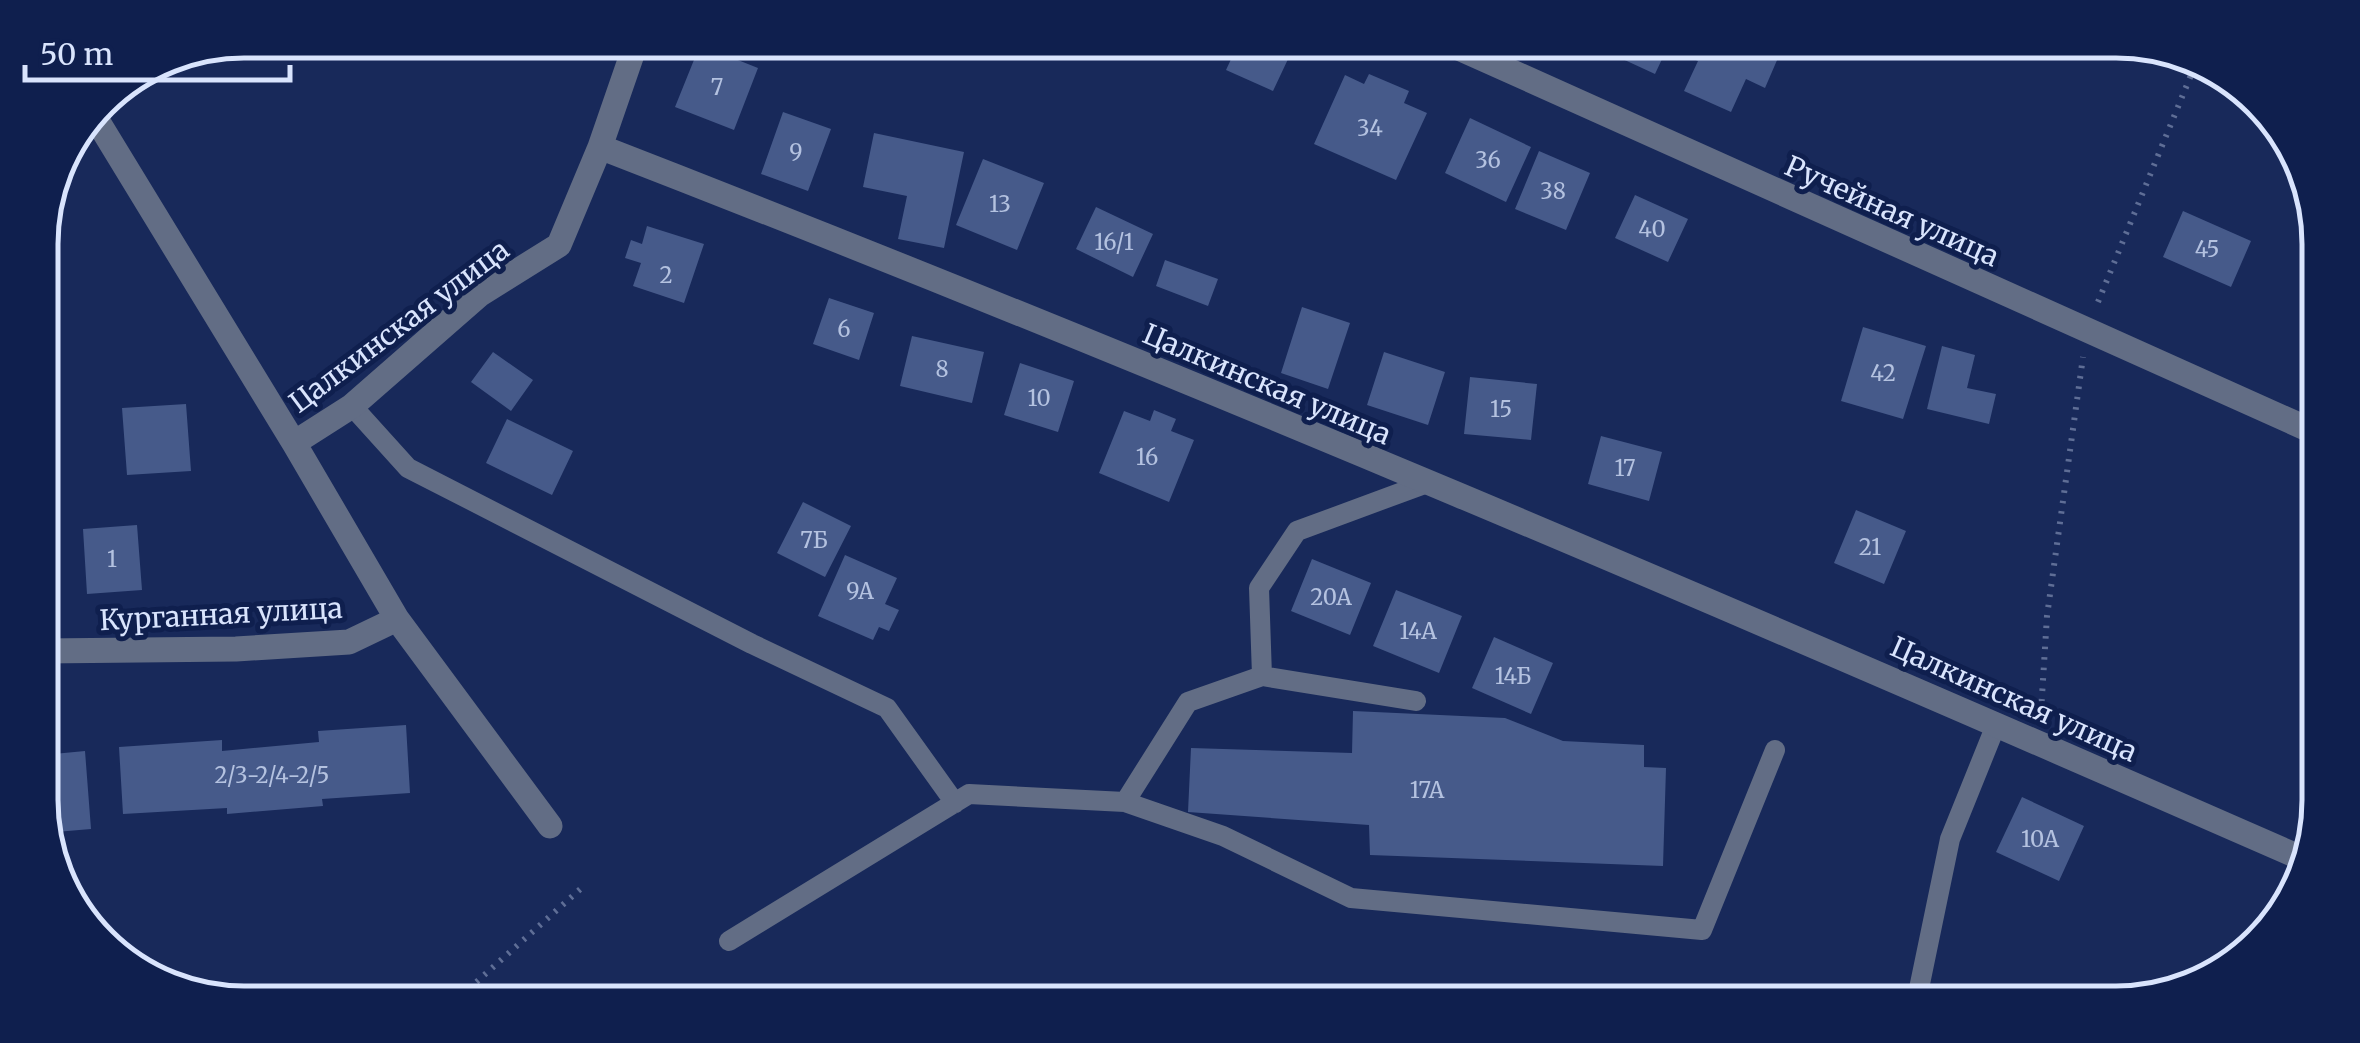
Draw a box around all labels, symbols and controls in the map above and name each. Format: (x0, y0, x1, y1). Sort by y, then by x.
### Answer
scale bar (25, 20, 290, 82)
text: 50 m (40, 35, 113, 73)
house number: 7 (711, 73, 723, 101)
house number: 34 (1357, 114, 1383, 142)
house number: 9 (789, 138, 803, 166)
house number: 36 (1475, 146, 1501, 174)
street label: Ручейная улица (1779, 148, 2005, 274)
house number: 38 (1540, 177, 1566, 205)
house number: 13 (989, 190, 1011, 218)
house number: 40 (1638, 215, 1666, 243)
house number: 16/1 (1094, 228, 1134, 256)
street label: Цалкинская улица (282, 232, 516, 420)
house number: 45 (2195, 235, 2219, 263)
house number: 2 (659, 261, 673, 289)
house number: 6 (837, 315, 851, 343)
street label: Цалкинская улица (1137, 315, 1397, 453)
house number: 8 (935, 355, 949, 383)
house number: 42 (1870, 359, 1896, 387)
house number: 10 (1027, 384, 1051, 412)
house number: 15 (1490, 395, 1512, 423)
house number: 16 (1136, 443, 1158, 471)
house number: 17 (1614, 454, 1636, 482)
house number: 7Б (800, 526, 828, 554)
house number: 21 (1859, 533, 1881, 561)
house number: 1 (107, 545, 117, 573)
house number: 9А (846, 577, 874, 605)
house number: 20А (1310, 583, 1352, 611)
street label: Курганная улица (98, 590, 344, 638)
house number: 14А (1399, 617, 1437, 645)
street label: Цалкинская улица (1885, 628, 2143, 770)
house number: 14Б (1495, 662, 1531, 690)
house number: 2/3-2/4-2/5 (215, 761, 329, 789)
house number: 17А (1410, 776, 1445, 804)
house number: 10А (2021, 825, 2060, 853)

